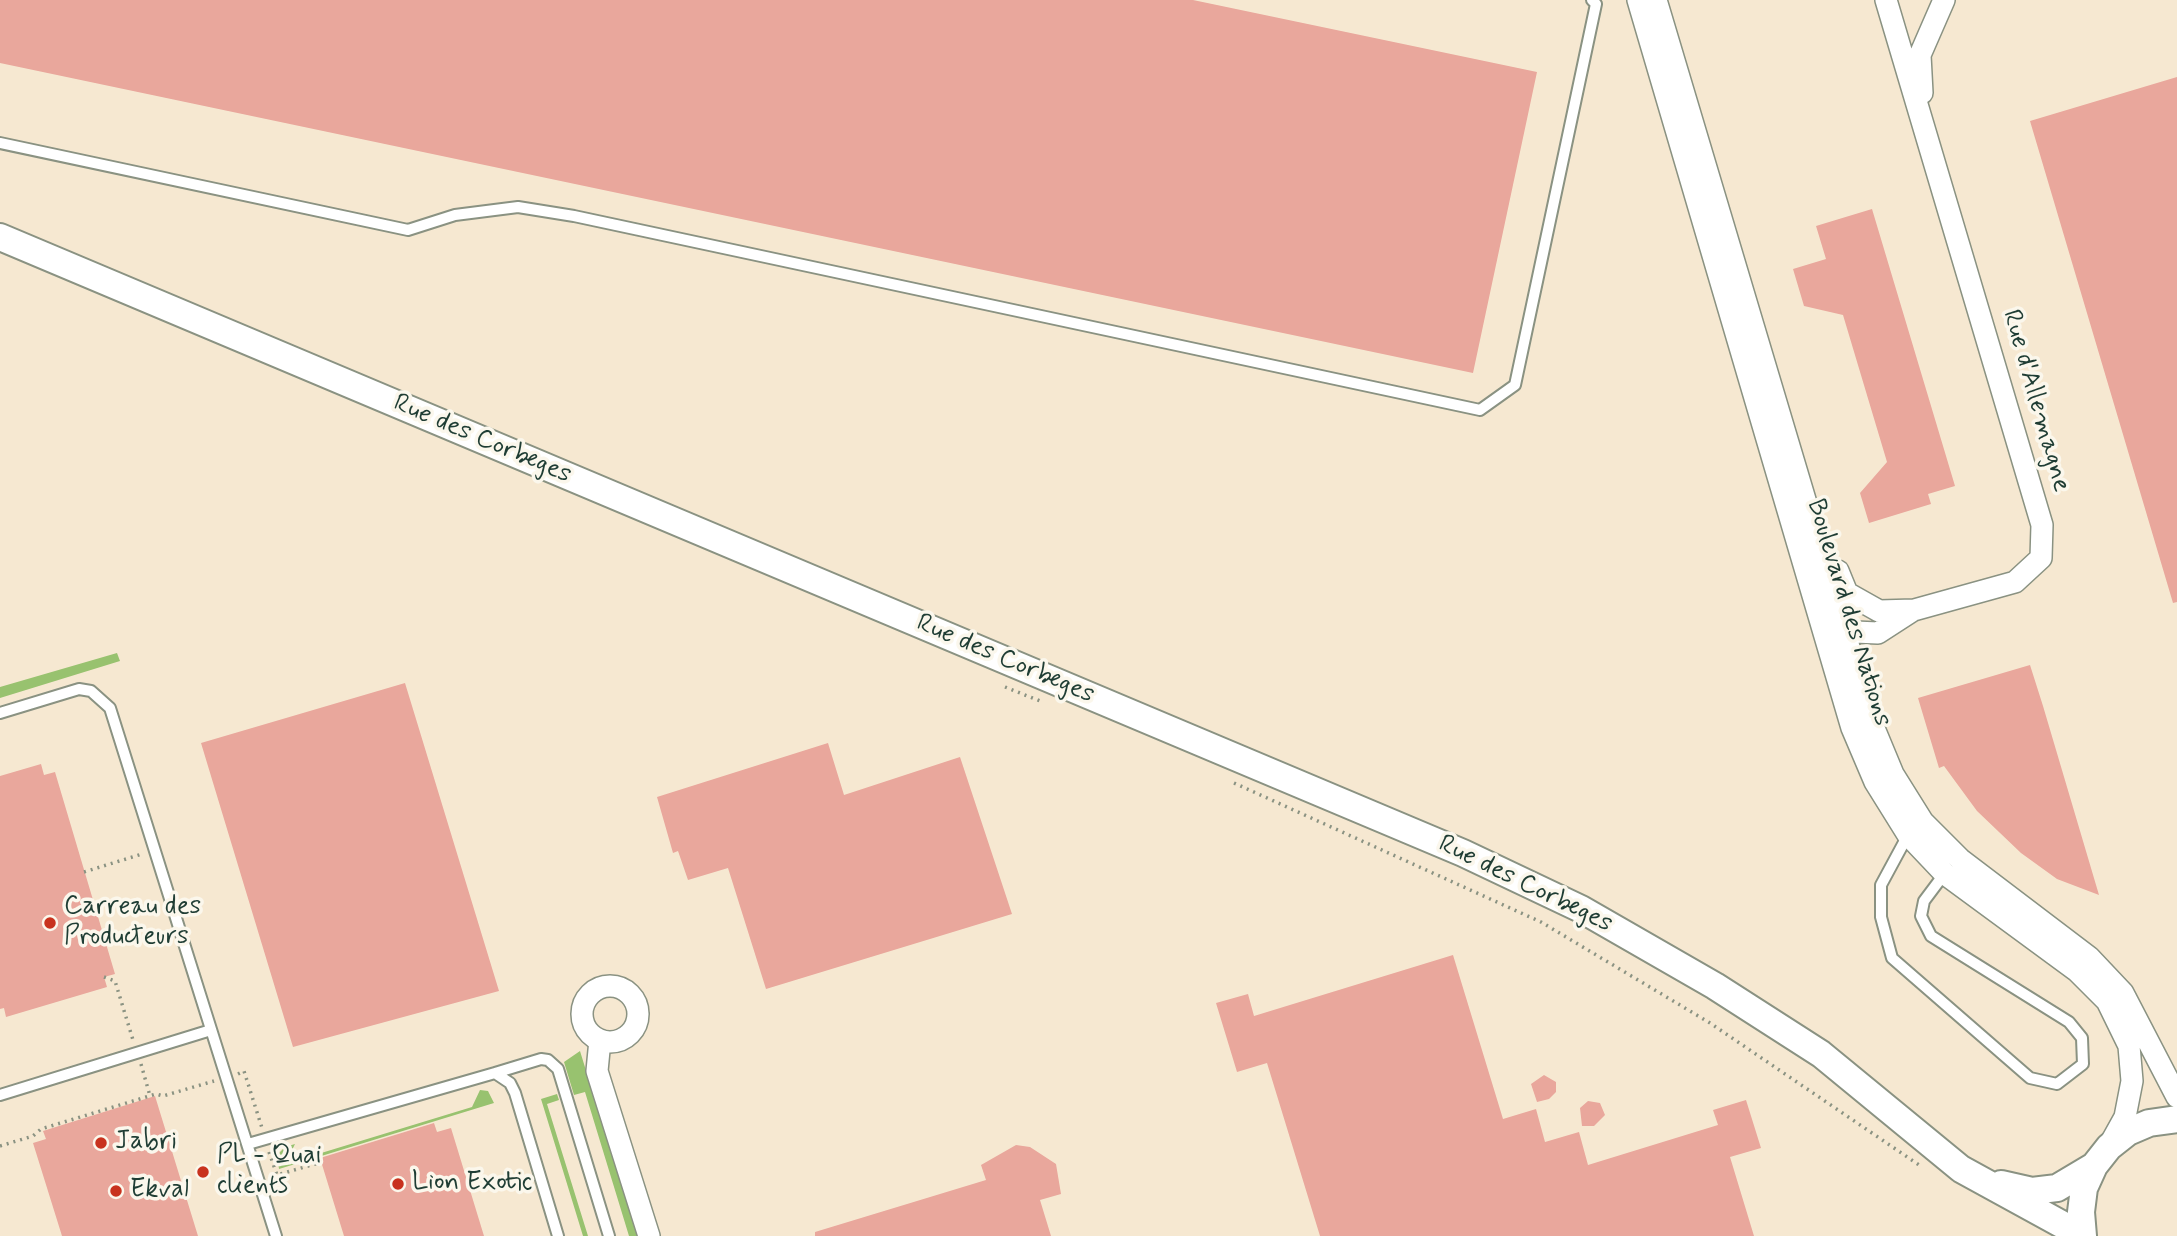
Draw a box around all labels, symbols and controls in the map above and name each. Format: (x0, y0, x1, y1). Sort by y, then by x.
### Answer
street label: Rue d'Allemagne (1994, 306, 2076, 496)
street label: Rue des Corbeges (388, 388, 576, 492)
street label: Boulevard des Nations (1799, 496, 1897, 730)
street label: Rue des Corbeges (911, 608, 1099, 712)
street label: Rue des Corbeges (1433, 829, 1617, 941)
place label: Carreau des Producteurs (64, 892, 201, 954)
marker: Carreau des Producteurs (42, 915, 58, 931)
place label: Jabri (115, 1127, 177, 1159)
marker: Jabri (93, 1135, 109, 1151)
place label: PL - Quai clients (217, 1141, 321, 1202)
marker: PL - Quai clients (195, 1164, 211, 1180)
place label: Lion Exotic (412, 1168, 532, 1200)
place label: Ekval (130, 1175, 189, 1207)
marker: Lion Exotic (390, 1176, 406, 1192)
marker: Ekval (108, 1183, 124, 1199)

